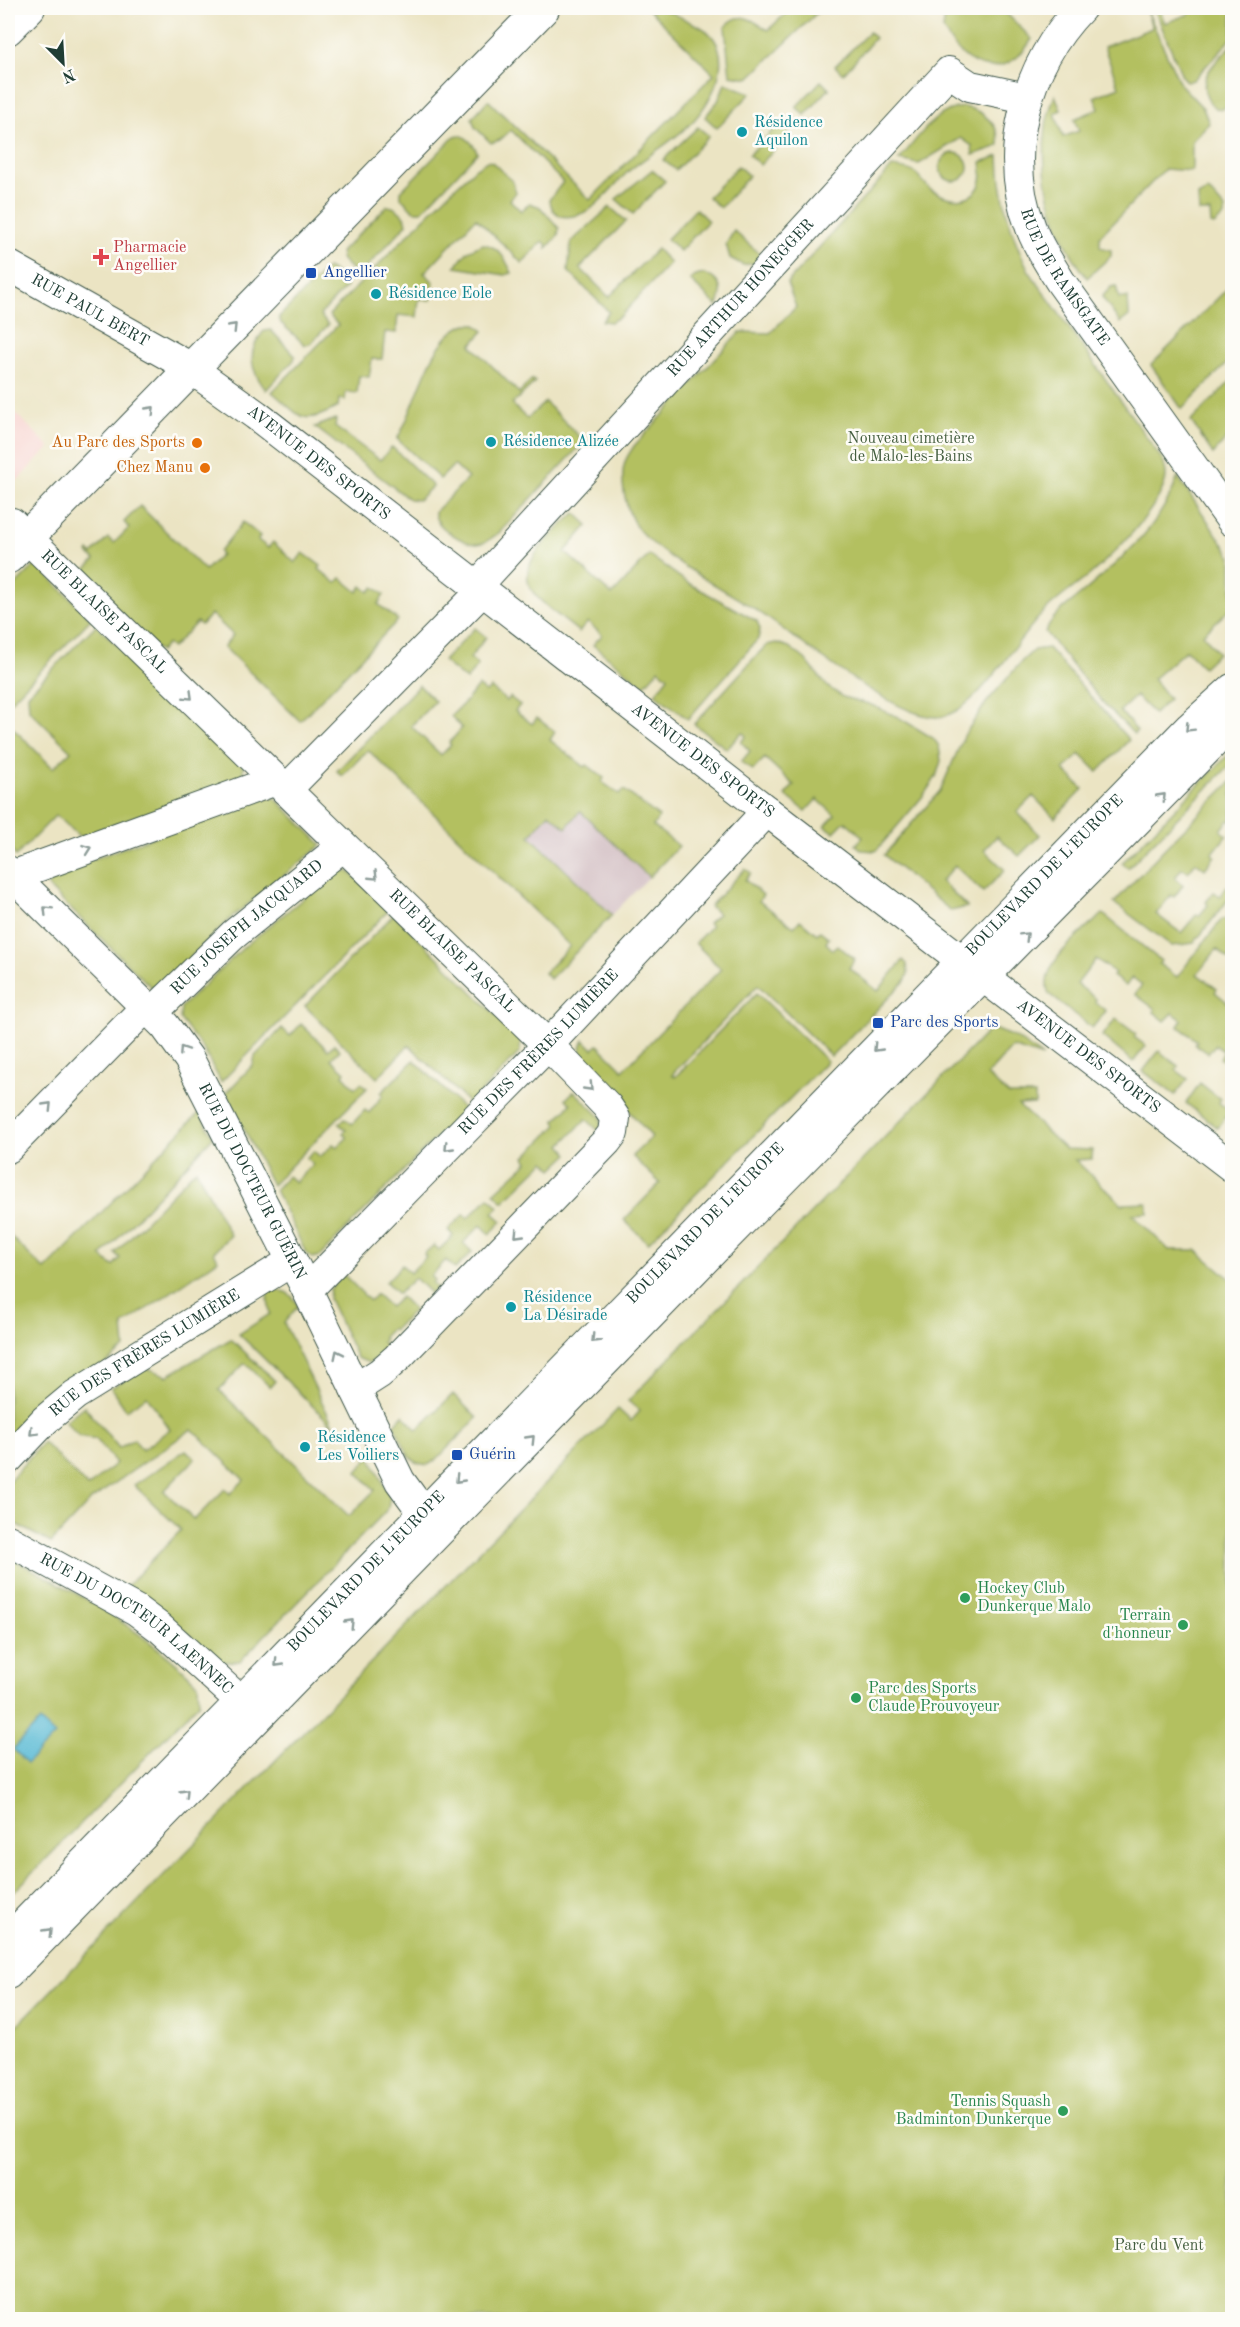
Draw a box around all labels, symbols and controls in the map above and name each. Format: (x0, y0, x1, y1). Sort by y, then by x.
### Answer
north arrow (33, 33, 93, 93)
text: N (59, 65, 77, 85)
place label: Résidence Aquilon (754, 115, 823, 149)
marker: Résidence Aquilon (735, 125, 749, 139)
street label: RUE DE RAMSGATE (1017, 207, 1112, 349)
street label: RUE ARTHUR HONEGGER (665, 216, 817, 380)
place label: Pharmacie Angellier (113, 240, 186, 274)
marker: Pharmacie Angellier (94, 250, 108, 264)
place label: Angellier (323, 265, 387, 281)
marker: Angellier (304, 266, 318, 280)
street label: RUE PAUL BERT (28, 272, 152, 350)
place label: Résidence Eole (388, 286, 492, 302)
marker: Résidence Eole (369, 287, 383, 301)
one-way arrow (225, 323, 236, 334)
street label: AVENUE DES SPORTS (244, 403, 393, 524)
one-way arrow (144, 406, 155, 417)
park label: Nouveau cimetière de Malo-les-Bains (847, 431, 975, 465)
place label: Résidence Alizée (503, 434, 619, 450)
place label: Au Parc des Sports (51, 435, 185, 451)
marker: Résidence Alizée (484, 435, 498, 449)
marker: Au Parc des Sports (190, 436, 204, 450)
place label: Chez Manu (116, 460, 193, 476)
marker: Chez Manu (198, 461, 212, 475)
street label: RUE BLAISE PASCAL (37, 547, 170, 677)
one-way arrow (183, 689, 193, 700)
street label: AVENUE DES SPORTS (628, 701, 777, 821)
one-way arrow (1185, 721, 1195, 732)
street label: BOULEVARD DE L'EUROPE (963, 792, 1127, 959)
one-way arrow (1154, 793, 1165, 804)
one-way arrow (81, 843, 92, 856)
street label: RUE JOSEPH JACQUARD (168, 857, 326, 998)
one-way arrow (368, 869, 378, 880)
street label: RUE BLAISE PASCAL (386, 887, 518, 1016)
one-way arrow (44, 906, 54, 917)
one-way arrow (1018, 932, 1029, 942)
street label: RUE DES FRÈRES LUMIÈRE (456, 967, 622, 1138)
street label: AVENUE DES SPORTS (1013, 997, 1163, 1117)
place label: Parc des Sports (890, 1015, 999, 1031)
marker: Parc des Sports (871, 1016, 885, 1030)
one-way arrow (874, 1041, 885, 1052)
one-way arrow (179, 1046, 190, 1057)
one-way arrow (581, 1080, 592, 1091)
street label: RUE DU DOCTEUR GUÉRIN (195, 1081, 308, 1282)
one-way arrow (41, 1103, 52, 1114)
one-way arrow (444, 1140, 455, 1150)
street label: BOULEVARD DE L'EUROPE (624, 1140, 788, 1307)
one-way arrow (514, 1226, 525, 1237)
street label: RUE DES FRÈRES LUMIÈRE (47, 1287, 243, 1420)
place label: Résidence La Désirade (523, 1290, 607, 1324)
marker: Résidence La Désirade (504, 1300, 518, 1314)
one-way arrow (591, 1331, 602, 1342)
one-way arrow (334, 1350, 346, 1361)
one-way arrow (30, 1424, 41, 1435)
place label: Résidence Les Voiliers (317, 1430, 399, 1464)
one-way arrow (523, 1435, 534, 1446)
marker: Résidence Les Voiliers (298, 1440, 312, 1454)
place label: Guérin (469, 1447, 516, 1463)
marker: Guérin (450, 1448, 464, 1462)
one-way arrow (455, 1472, 466, 1482)
street label: BOULEVARD DE L'EUROPE (285, 1488, 448, 1655)
street label: RUE DU DOCTEUR LAENNEC (37, 1551, 236, 1698)
place label: Hockey Club Dunkerque Malo (977, 1581, 1091, 1615)
marker: Hockey Club Dunkerque Malo (958, 1591, 972, 1605)
place label: Terrain d'honneur (1102, 1608, 1171, 1642)
marker: Terrain d'honneur (1176, 1618, 1190, 1632)
one-way arrow (343, 1620, 354, 1631)
one-way arrow (275, 1655, 286, 1666)
place label: Parc des Sports Claude Prouvoyeur (868, 1681, 1000, 1715)
marker: Parc des Sports Claude Prouvoyeur (849, 1691, 863, 1705)
one-way arrow (177, 1789, 188, 1800)
one-way arrow (41, 1929, 52, 1940)
place label: Tennis Squash Badminton Dunkerque (896, 2094, 1051, 2128)
marker: Tennis Squash Badminton Dunkerque (1056, 2104, 1070, 2118)
park label: Parc du Vent (1114, 2238, 1204, 2254)

